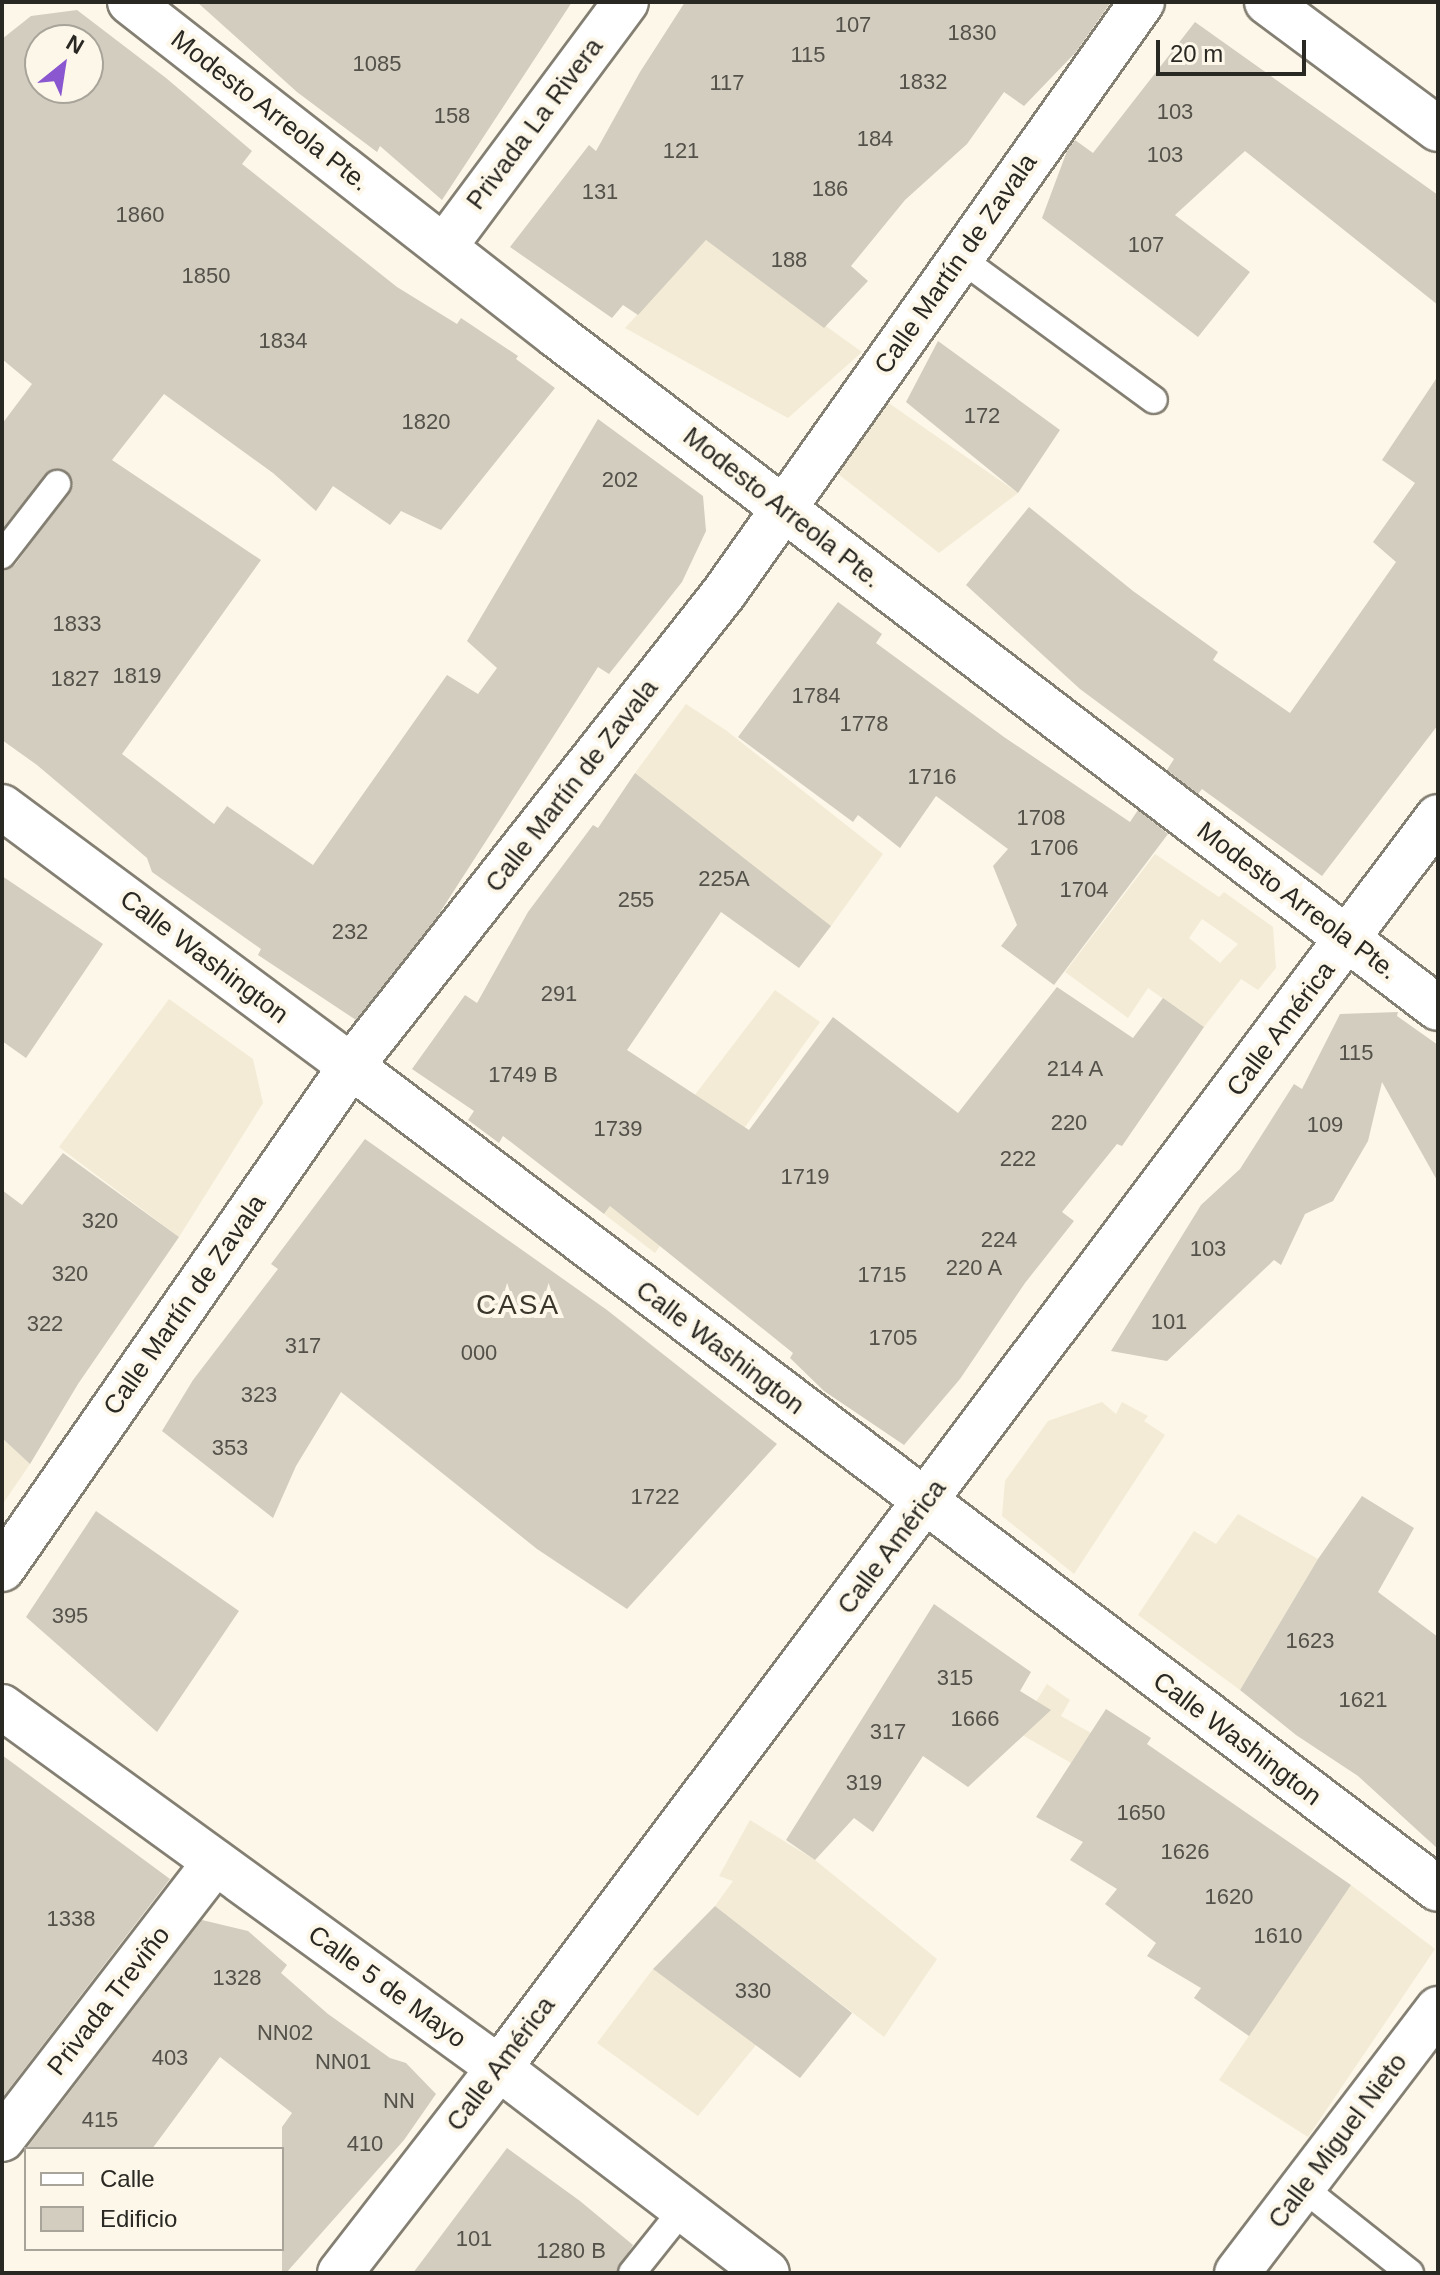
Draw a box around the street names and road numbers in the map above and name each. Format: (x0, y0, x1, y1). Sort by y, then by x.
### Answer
street label: Modesto Arreola Pte. (164, 24, 376, 198)
street label: Privada La Rivera (460, 32, 610, 216)
street label: Calle Martín de Zavala (868, 148, 1044, 380)
street label: Modesto Arreola Pte. (676, 421, 888, 595)
street label: Calle Martín de Zavala (479, 673, 665, 899)
street label: Modesto Arreola Pte. (1190, 815, 1404, 987)
street label: Calle Washington (114, 884, 294, 1030)
street label: Calle América (1220, 955, 1342, 1103)
street label: Calle Martín de Zavala (97, 1189, 273, 1421)
street label: Calle Washington (630, 1275, 810, 1421)
street label: Calle América (831, 1473, 953, 1621)
street label: Calle Washington (1147, 1666, 1327, 1812)
street label: Calle 5 de Mayo (302, 1919, 472, 2055)
street label: Privada Treviño (41, 1920, 177, 2082)
street label: Calle América (440, 1990, 562, 2138)
street label: Calle Miguel Nieto (1262, 2047, 1414, 2235)

